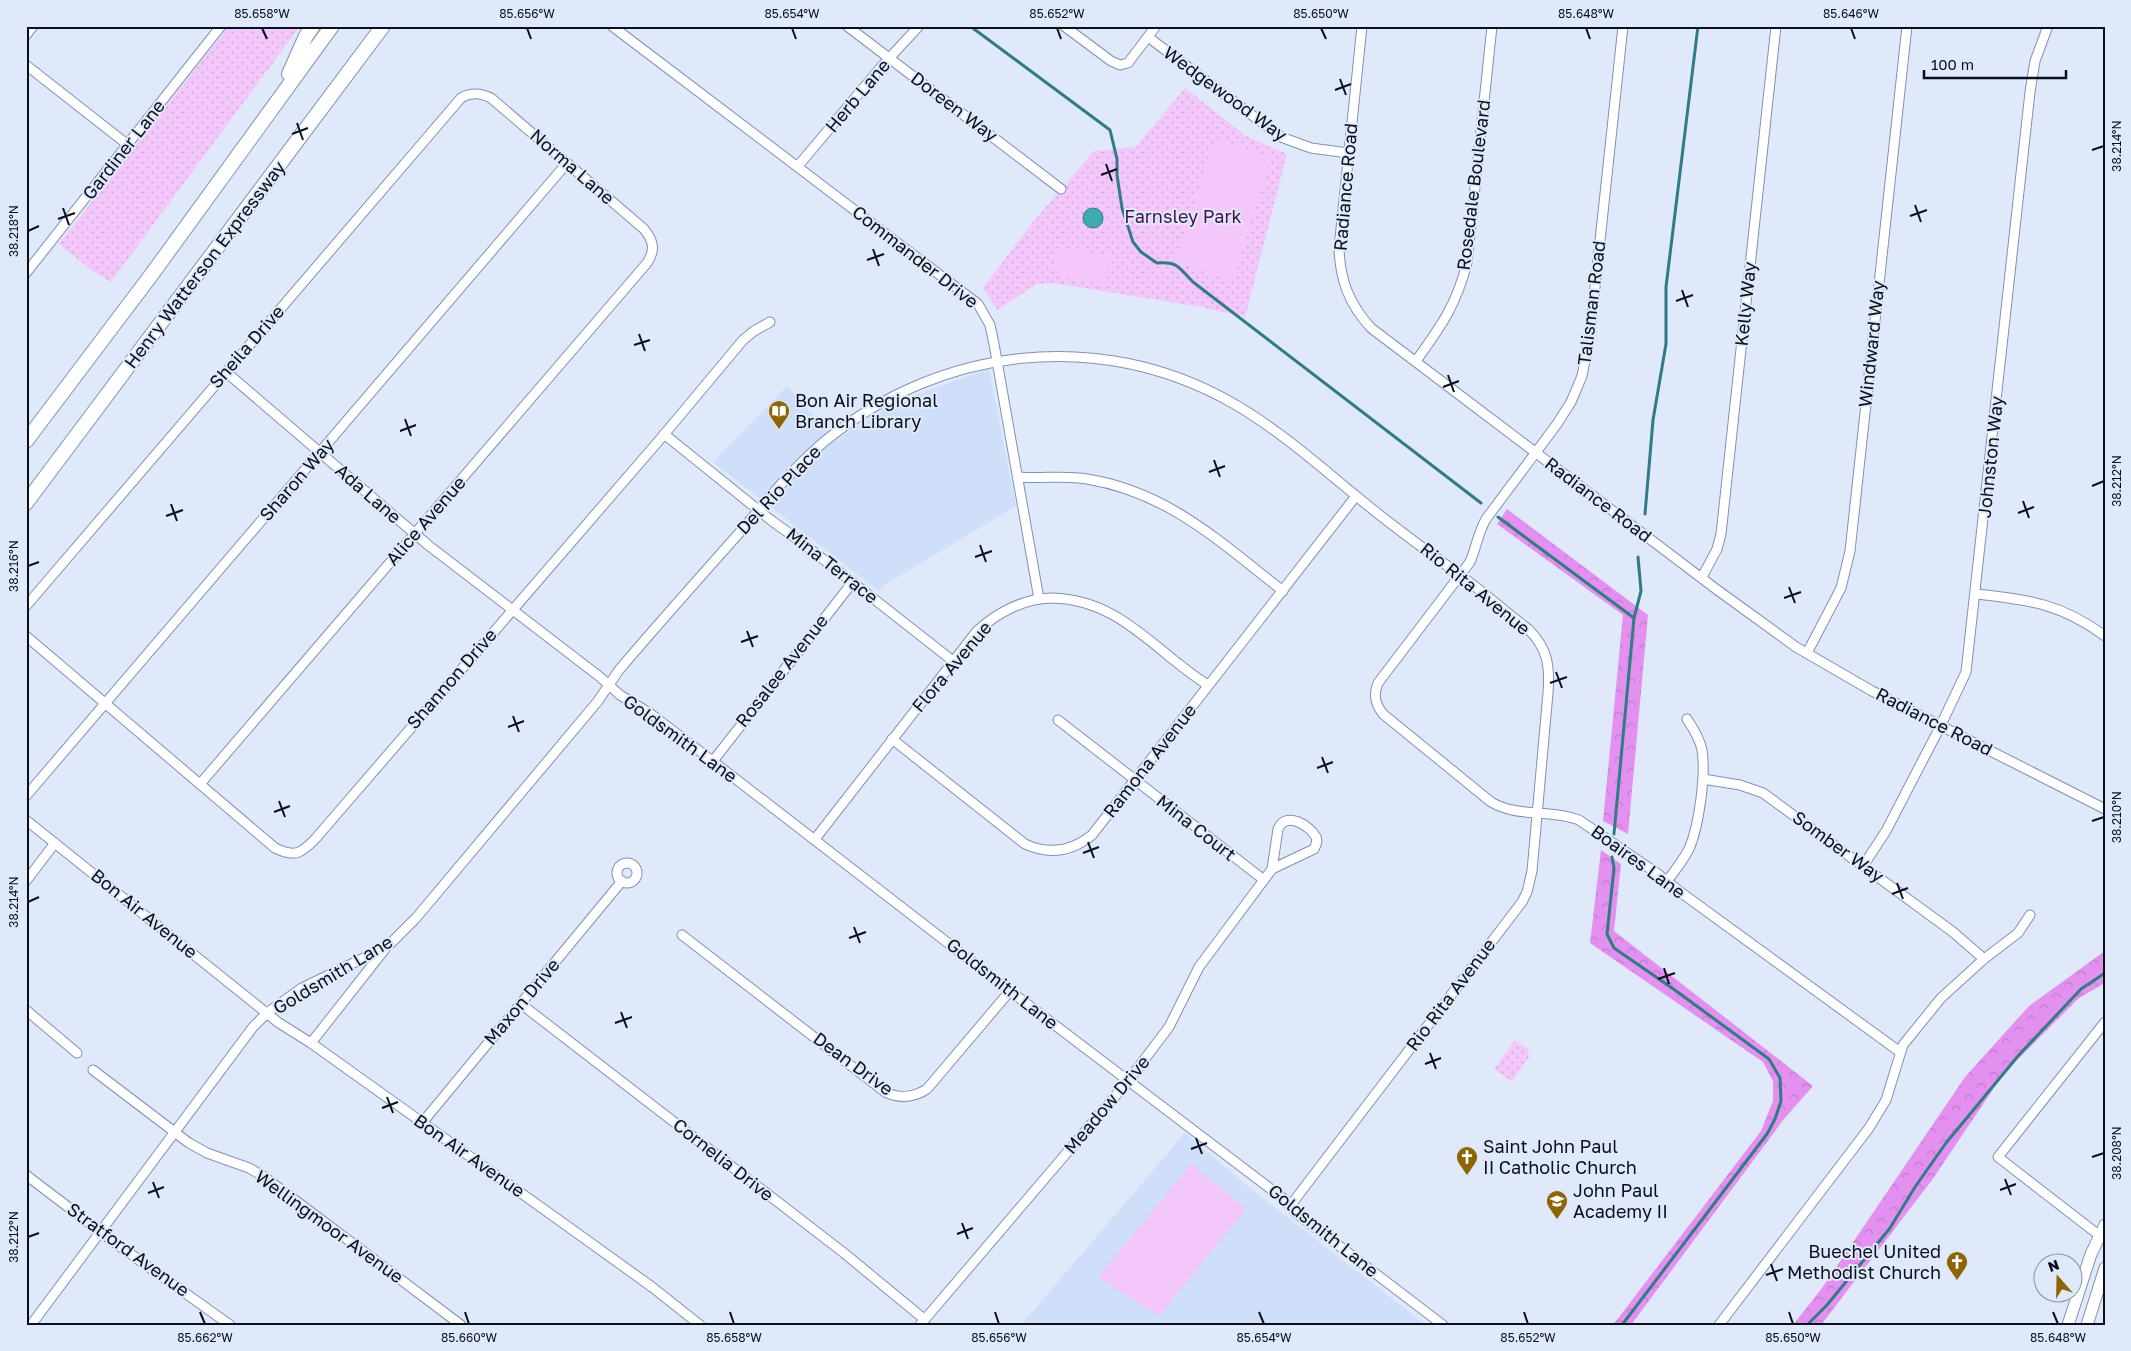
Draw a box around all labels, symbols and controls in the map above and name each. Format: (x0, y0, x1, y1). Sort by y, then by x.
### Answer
text: 85.658°W (234, 6, 290, 21)
text: 85.656°W (499, 6, 555, 21)
text: 85.654°W (764, 6, 820, 21)
text: 85.652°W (1029, 6, 1085, 21)
text: 85.650°W (1293, 6, 1349, 21)
text: 85.648°W (1558, 6, 1614, 21)
text: 85.646°W (1823, 6, 1879, 21)
street label: Wedgewood Way (1159, 41, 1292, 145)
scale bar (1924, 48, 2066, 80)
street label: Herb Lane (820, 54, 894, 136)
text: 100 m (1931, 55, 1974, 73)
street label: Doreen Way (907, 66, 1002, 146)
street label: Gardiner Lane (77, 95, 169, 204)
street label: Rosedale Boulevard (1452, 98, 1494, 271)
text: 38.214°N (2109, 120, 2124, 172)
street label: Radiance Road (1328, 122, 1362, 252)
street label: Norma Lane (526, 124, 619, 209)
street label: Henry Watterson Expressway (119, 156, 289, 372)
street label: Commander Drive (848, 200, 983, 312)
text: 38.218°N (6, 205, 21, 257)
park label: Farnsley Park (1124, 205, 1242, 227)
street label: Talisman Road (1572, 239, 1610, 367)
street label: Kelly Way (1730, 261, 1760, 347)
street label: Windward Way (1853, 279, 1889, 408)
street label: Sheila Drive (204, 300, 288, 392)
place label: Bon Air Regional Branch Library (795, 389, 938, 432)
street label: Johnston Way (1973, 395, 2007, 519)
library icon: Bon Air Regional Branch Library (767, 399, 791, 430)
street label: Sharon Way (254, 433, 338, 525)
street label: Del Rio Place (731, 440, 825, 538)
street label: Radiance Road (1541, 452, 1656, 547)
text: 38.212°N (2109, 455, 2124, 507)
street label: Ada Lane (331, 459, 406, 528)
street label: Alice Avenue (381, 471, 470, 569)
street label: Mina Terrace (782, 523, 883, 608)
street label: Rio Rita Avenue (1416, 537, 1535, 639)
text: 38.216°N (6, 540, 21, 592)
street label: Rosalee Avenue (730, 610, 832, 731)
street label: Flora Avenue (907, 616, 996, 716)
street label: Shannon Drive (402, 624, 501, 733)
street label: Radiance Road (1872, 682, 1997, 760)
street label: Goldsmith Lane (619, 690, 742, 787)
street label: Ramona Avenue (1098, 699, 1200, 822)
street label: Mina Court (1153, 789, 1241, 865)
text: 38.210°N (2109, 791, 2124, 843)
street label: Somber Way (1789, 806, 1889, 887)
street label: Boaires Lane (1587, 820, 1690, 903)
street label: Bon Air Avenue (87, 864, 202, 963)
text: 38.214°N (6, 876, 21, 928)
street label: Goldsmith Lane (269, 930, 396, 1018)
street label: Goldsmith Lane (943, 933, 1063, 1034)
street label: Rio Rita Avenue (1401, 934, 1500, 1055)
street label: Maxon Drive (479, 954, 564, 1049)
street label: Dean Drive (809, 1027, 898, 1100)
street label: Meadow Drive (1059, 1051, 1154, 1158)
street label: Bon Air Avenue (410, 1109, 529, 1202)
street label: Cornelia Drive (669, 1113, 778, 1205)
text: 38.208°N (2109, 1126, 2124, 1180)
place label: Saint John Paul II Catholic Church (1483, 1135, 1637, 1178)
church icon: Saint John Paul II Catholic Church (1455, 1145, 1479, 1176)
street label: Wellingmoor Avenue (251, 1165, 408, 1287)
street label: Goldsmith Lane (1264, 1179, 1383, 1281)
place label: John Paul Academy II (1573, 1179, 1668, 1222)
school or university icon: John Paul Academy II (1545, 1189, 1569, 1220)
street label: Stratford Avenue (63, 1198, 194, 1301)
text: 38.212°N (6, 1211, 21, 1263)
place label: Buechel United Methodist Church (1787, 1240, 1941, 1283)
church icon: Buechel United Methodist Church (1945, 1250, 1969, 1281)
north arrow (2034, 1254, 2084, 1304)
text: N (2045, 1256, 2061, 1275)
text: 85.662°W (177, 1330, 233, 1345)
text: 85.660°W (441, 1330, 497, 1345)
text: 85.658°W (706, 1330, 762, 1345)
text: 85.656°W (971, 1330, 1027, 1345)
text: 85.654°W (1236, 1330, 1292, 1345)
text: 85.652°W (1500, 1330, 1556, 1345)
text: 85.650°W (1765, 1330, 1821, 1345)
text: 85.648°W (2030, 1330, 2086, 1345)

